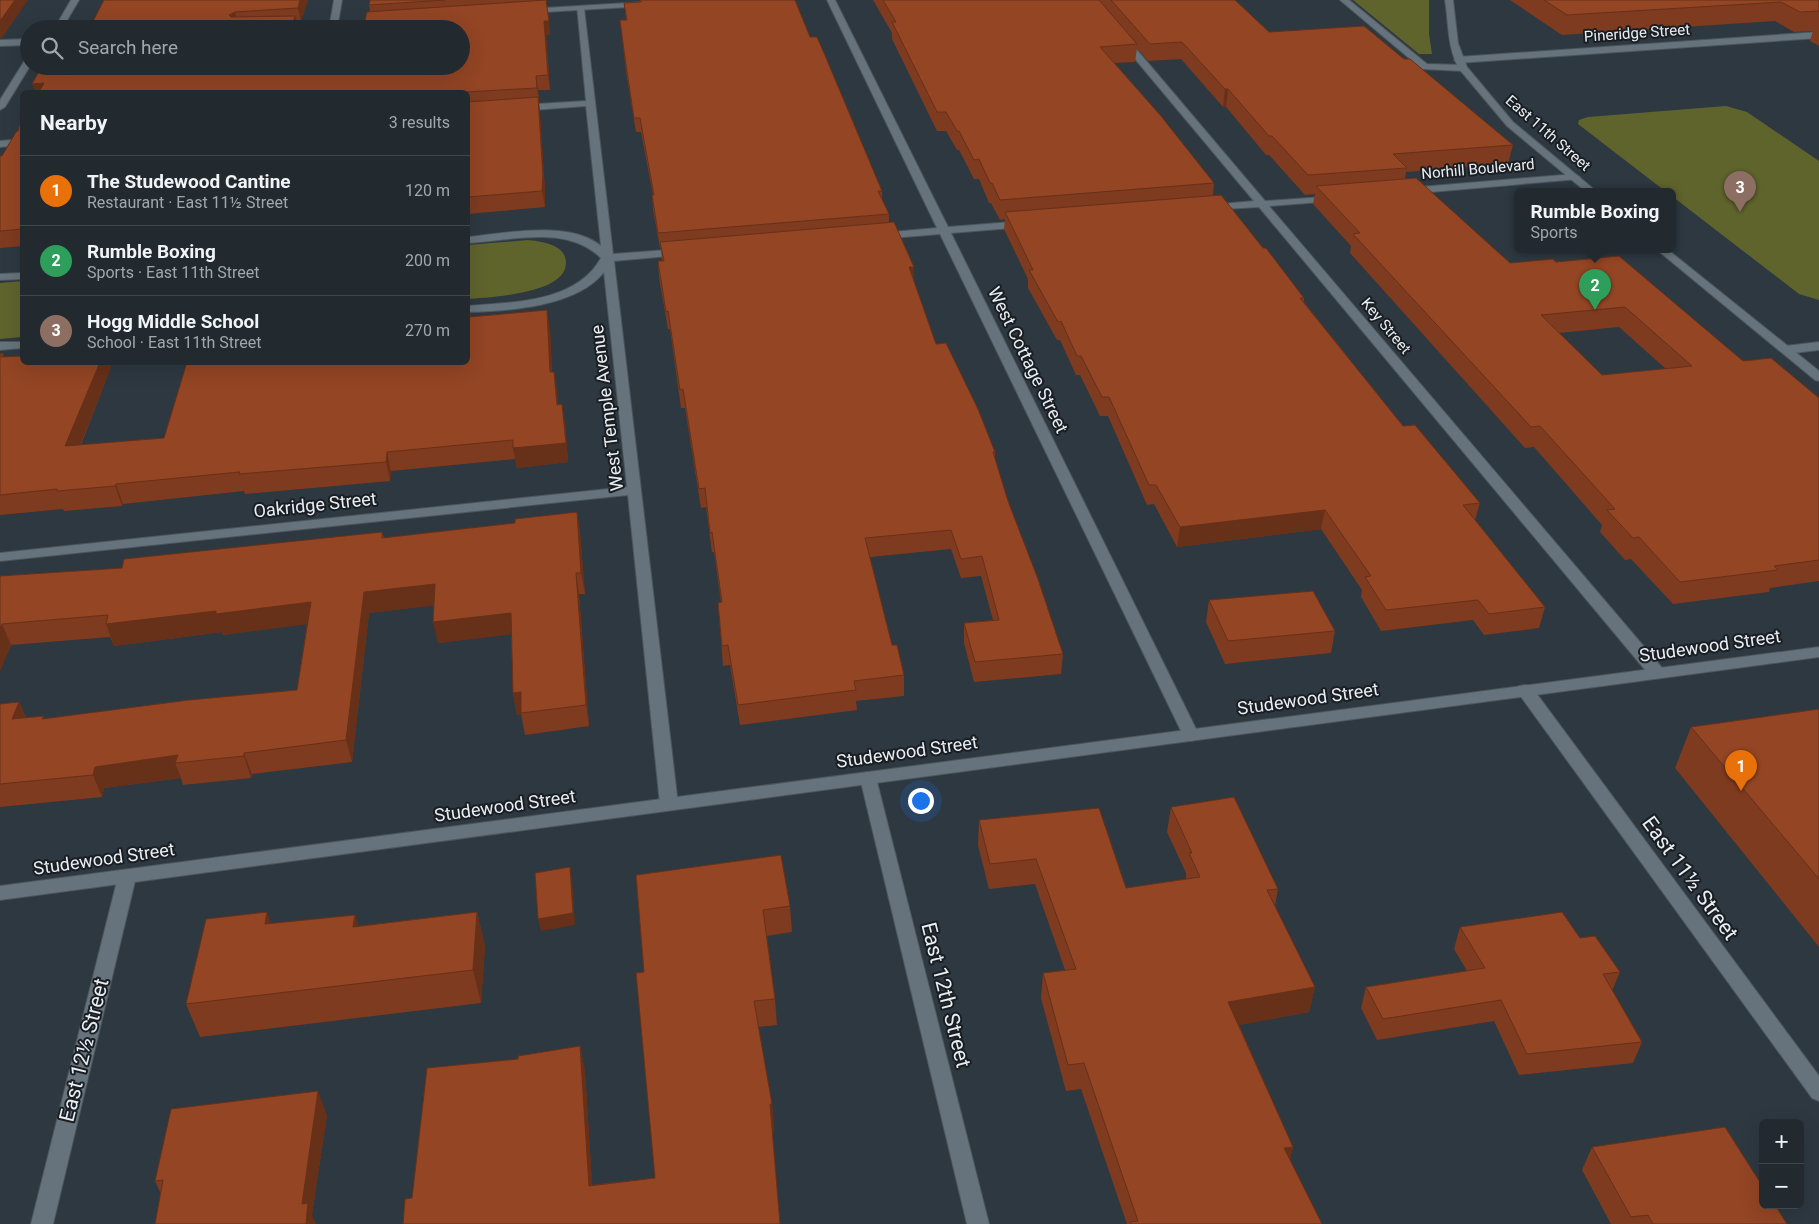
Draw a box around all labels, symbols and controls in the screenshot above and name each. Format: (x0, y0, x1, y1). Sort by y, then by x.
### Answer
search box (20, 20, 470, 75)
street label: Pineridge Street (1583, 20, 1691, 46)
icon: search (38, 34, 66, 62)
text: Search here (78, 36, 178, 59)
street label: East 11th Street (1502, 91, 1594, 175)
text: Nearby (40, 111, 107, 135)
text: 3 results (389, 113, 450, 132)
street label: Norhill Boulevard (1421, 155, 1535, 183)
text: The Studewood Cantine (87, 170, 291, 193)
pin: 3 (1724, 171, 1756, 212)
text: 1 (51, 181, 61, 200)
text: 120 m (405, 181, 450, 200)
popup (1514, 188, 1676, 253)
text: Restaurant · East 11½ Street (87, 193, 288, 212)
text: Rumble Boxing (1531, 200, 1659, 223)
text: Sports (1531, 223, 1578, 242)
text: Rumble Boxing (87, 240, 216, 263)
text: 2 (51, 251, 61, 270)
text: 200 m (405, 251, 450, 270)
text: Sports · East 11th Street (87, 263, 260, 282)
pin: 2 (1579, 269, 1611, 310)
street label: West Cottage Street (984, 283, 1073, 436)
street label: Key Street (1357, 294, 1415, 358)
text: Hogg Middle School (87, 310, 259, 333)
text: 3 (51, 321, 61, 340)
text: 270 m (405, 321, 450, 340)
street label: West Temple Avenue (586, 324, 627, 492)
text: School · East 11th Street (87, 333, 261, 352)
street label: Oakridge Street (252, 488, 378, 521)
street label: Studewood Street (1638, 625, 1782, 666)
street label: Studewood Street (1236, 678, 1380, 719)
street label: Studewood Street (835, 731, 979, 772)
pin: 1 (1725, 750, 1757, 791)
street label: Studewood Street (433, 785, 577, 826)
your location (908, 788, 934, 814)
street label: East 11½ Street (1637, 812, 1743, 945)
street label: Studewood Street (32, 838, 176, 879)
street label: East 12th Street (916, 920, 976, 1070)
street label: East 12½ Street (55, 976, 113, 1124)
map controls (1759, 1119, 1804, 1209)
button: + (1759, 1119, 1804, 1164)
button: − (1759, 1164, 1804, 1209)

